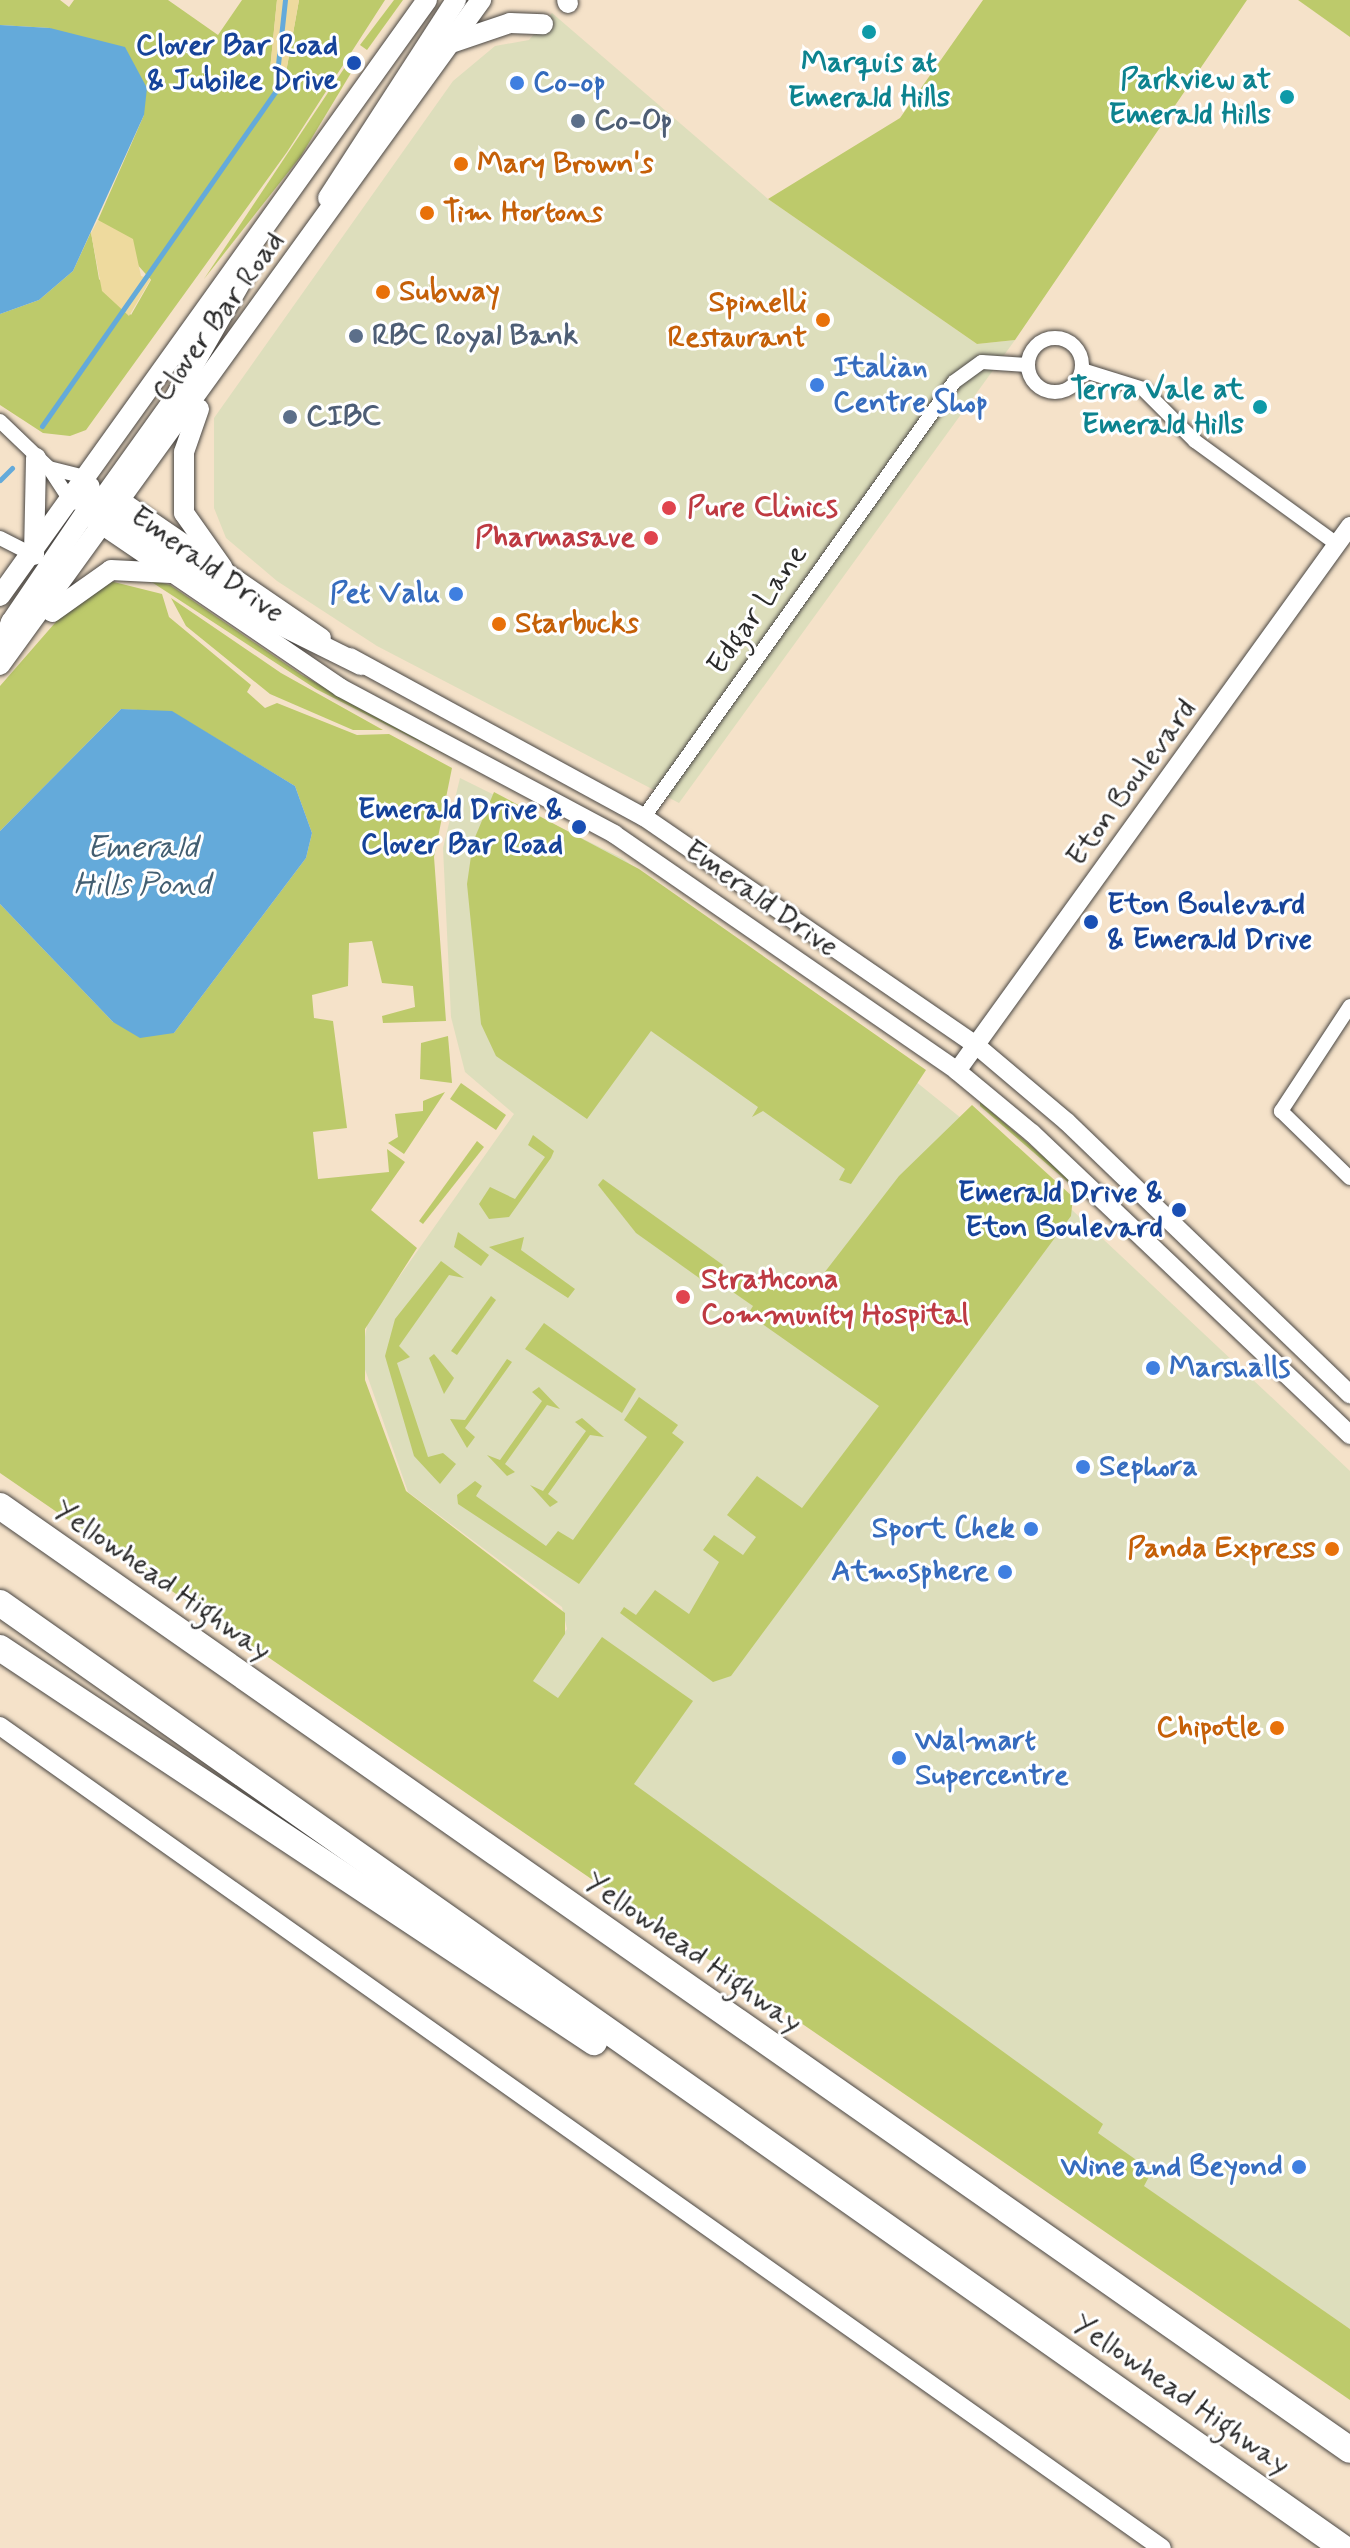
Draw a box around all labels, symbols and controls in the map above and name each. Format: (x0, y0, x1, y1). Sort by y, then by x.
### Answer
marker: Marquis at Emerald Hills (860, 23, 878, 41)
place label: Clover Bar Road & Jubilee Drive (135, 28, 338, 98)
place label: Marquis at Emerald Hills (786, 45, 952, 116)
marker: Clover Bar Road & Jubilee Drive (345, 54, 363, 72)
place label: Parkview at Emerald Hills (1106, 62, 1271, 132)
place label: Co-op (533, 65, 605, 101)
marker: Co-op (508, 74, 526, 92)
marker: Parkview at Emerald Hills (1278, 88, 1296, 106)
place label: Co-Op (594, 103, 672, 139)
marker: Co-Op (569, 112, 587, 130)
place label: Mary Brown's (477, 146, 653, 182)
marker: Mary Brown's (452, 155, 470, 173)
place label: Tim Hortons (443, 195, 599, 231)
marker: Tim Hortons (418, 204, 436, 222)
street label: Clover Bar Road (145, 224, 293, 410)
place label: Subway (399, 274, 500, 310)
marker: Subway (374, 283, 392, 301)
place label: Spinelli Restaurant (668, 285, 807, 356)
marker: Spinelli Restaurant (814, 311, 832, 329)
place label: RBC Royal Bank (372, 318, 576, 354)
marker: RBC Royal Bank (347, 327, 365, 345)
place label: Italian Centre Shop (833, 350, 989, 420)
place label: Terra Vale at Emerald Hills (1074, 372, 1244, 442)
marker: Italian Centre Shop (808, 376, 826, 394)
marker: Terra Vale at Emerald Hills (1251, 398, 1269, 416)
place label: CIBC (306, 399, 381, 435)
marker: CIBC (281, 408, 299, 426)
place label: Pure Clinics (687, 490, 840, 526)
marker: Pure Clinics (658, 497, 680, 519)
street label: Emerald Drive (124, 499, 290, 631)
place label: Pharmasave (475, 520, 635, 556)
marker: Pharmasave (642, 529, 660, 547)
street label: Edgar Lane (701, 540, 815, 680)
place label: Pet Valu (340, 576, 440, 612)
marker: Pet Valu (447, 585, 465, 603)
place label: Starbucks (515, 606, 639, 642)
marker: Starbucks (490, 615, 508, 633)
street label: Eton Boulevard (1062, 696, 1202, 870)
place label: Emerald Drive & Clover Bar Road (359, 792, 563, 862)
marker: Emerald Drive & Clover Bar Road (570, 818, 588, 836)
water label: Emerald Hills Pond (78, 830, 206, 905)
street label: Emerald Drive (678, 833, 844, 965)
place label: Eton Boulevard & Emerald Drive (1107, 887, 1311, 958)
marker: Eton Boulevard & Emerald Drive (1082, 913, 1100, 931)
place label: Emerald Drive & Eton Boulevard (959, 1175, 1163, 1246)
marker: Emerald Drive & Eton Boulevard (1170, 1201, 1188, 1219)
place label: Strathcona Community Hospital (701, 1262, 969, 1332)
marker: Strathcona Community Hospital (672, 1286, 694, 1308)
place label: Marshalls (1169, 1350, 1290, 1386)
marker: Marshalls (1144, 1359, 1162, 1377)
place label: Sephora (1099, 1449, 1198, 1485)
marker: Sephora (1074, 1458, 1092, 1476)
street label: Yellowhead Highway (48, 1493, 276, 1669)
place label: Sport Chek (866, 1511, 1015, 1547)
marker: Sport Chek (1022, 1520, 1040, 1538)
place label: Panda Express (1126, 1531, 1316, 1567)
marker: Panda Express (1323, 1540, 1341, 1558)
place label: Atmosphere (831, 1554, 989, 1590)
marker: Atmosphere (996, 1563, 1014, 1581)
place label: Chipotle (1156, 1710, 1261, 1746)
marker: Chipotle (1268, 1719, 1286, 1737)
place label: Walmart Supercentre (915, 1723, 1069, 1794)
marker: Walmart Supercentre (890, 1749, 908, 1767)
street label: Yellowhead Highway (579, 1865, 807, 2041)
place label: Wine and Beyond (1058, 2149, 1283, 2185)
marker: Wine and Beyond (1290, 2158, 1308, 2176)
street label: Yellowhead Highway (1067, 2307, 1295, 2483)

